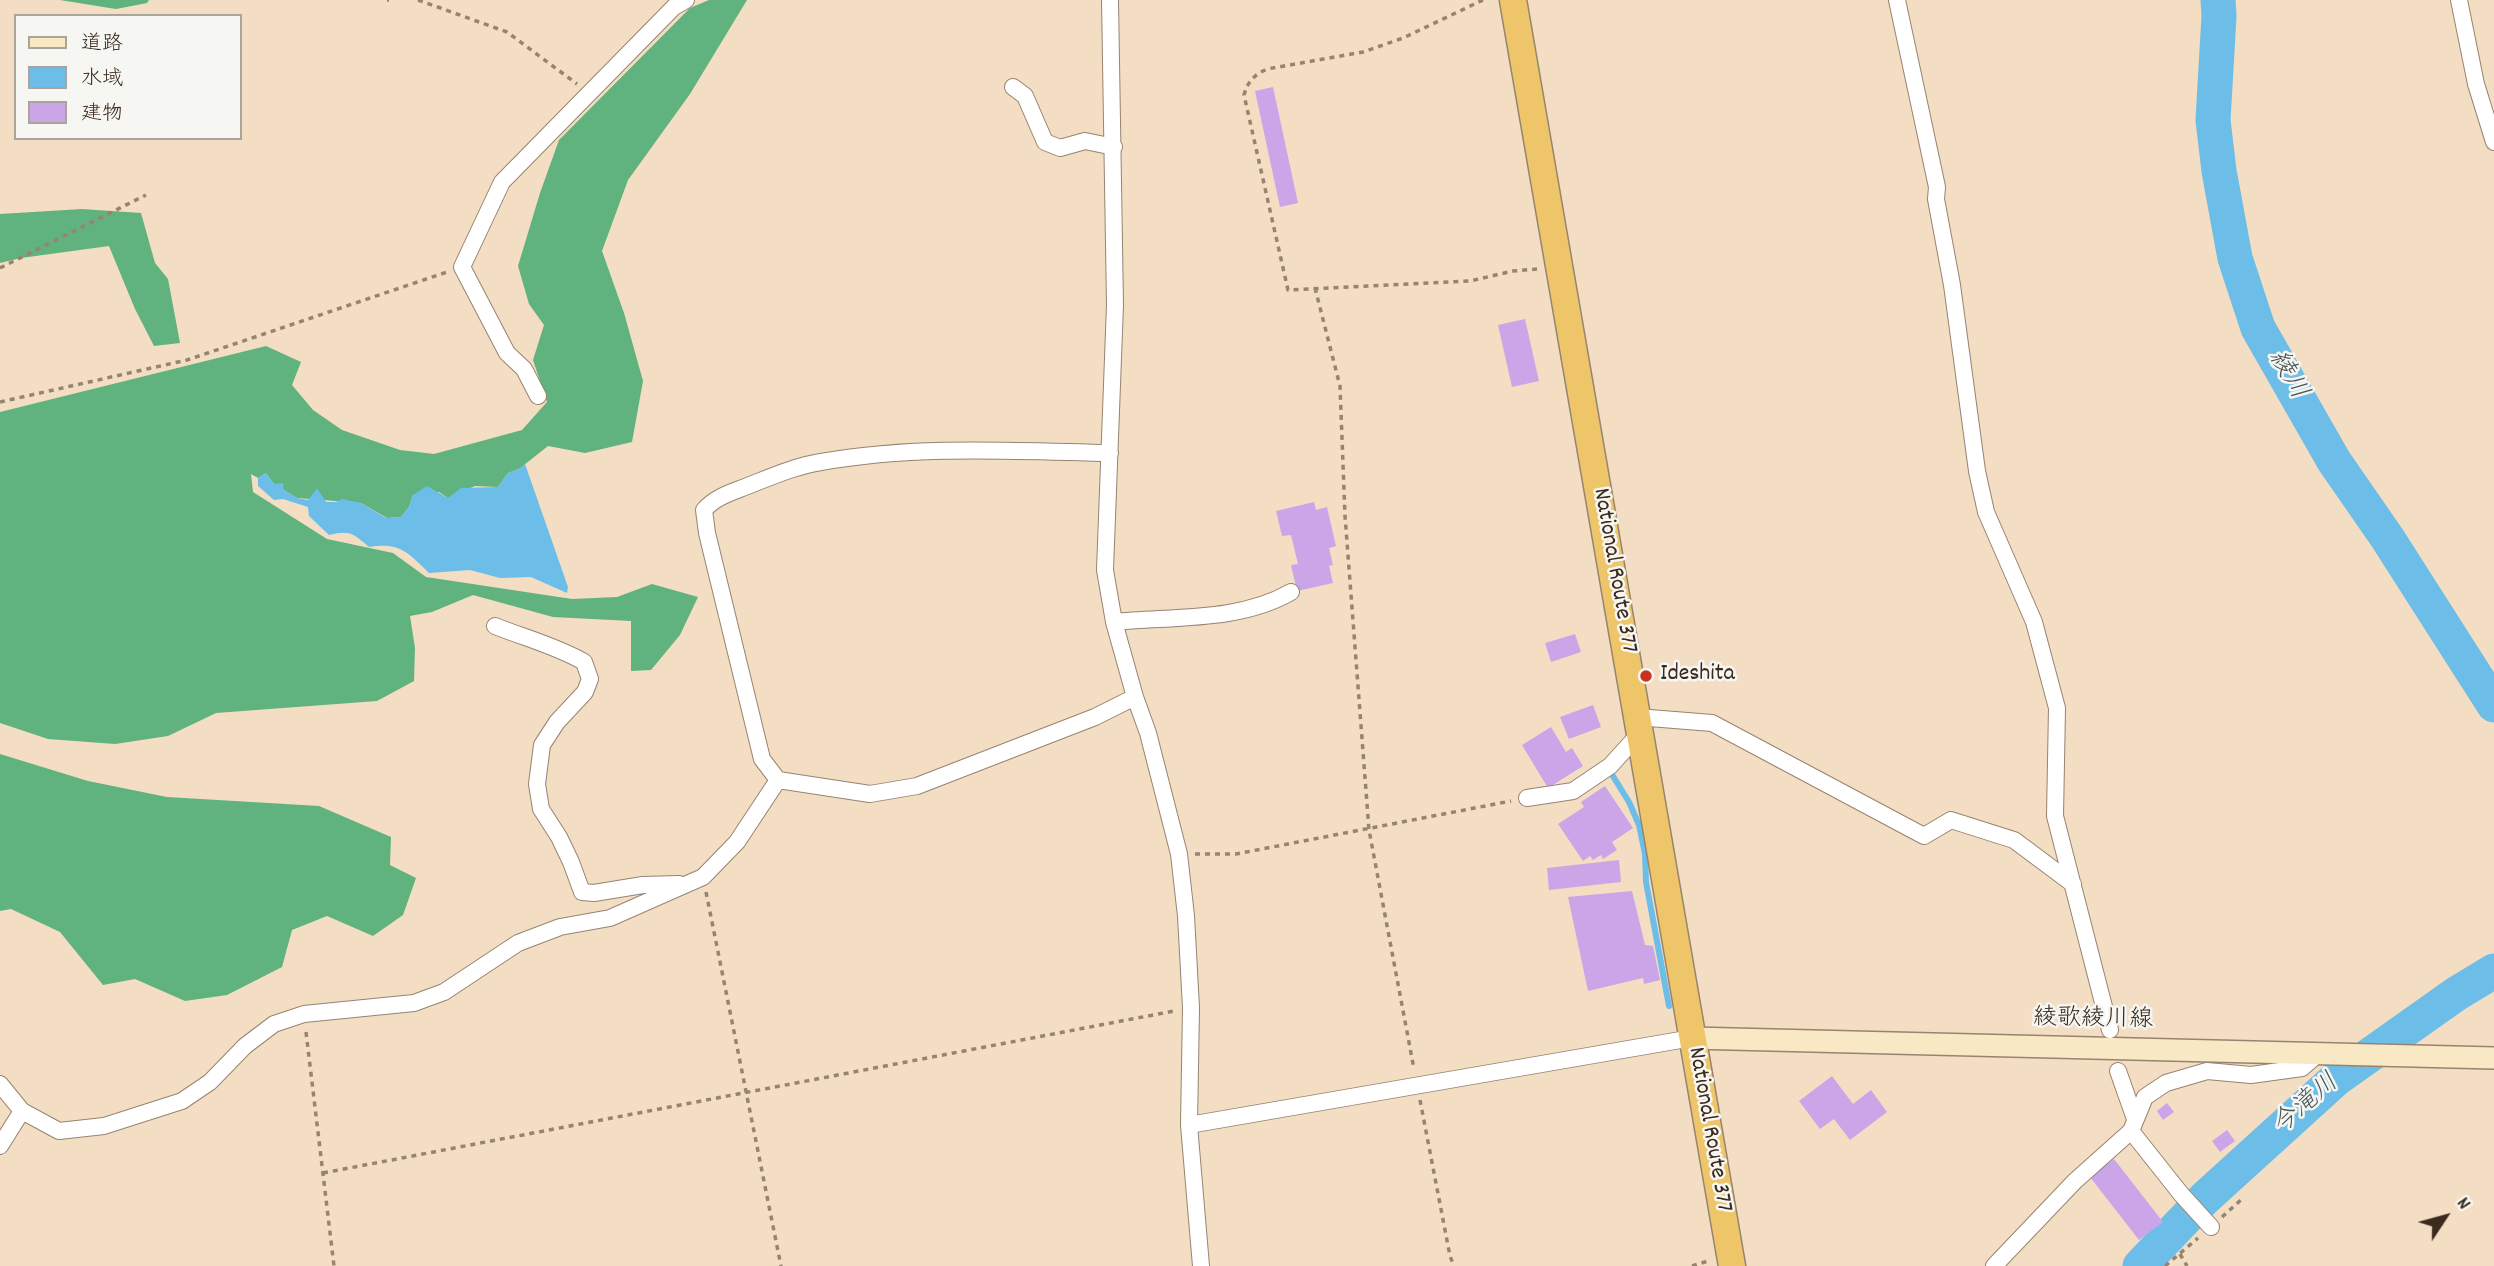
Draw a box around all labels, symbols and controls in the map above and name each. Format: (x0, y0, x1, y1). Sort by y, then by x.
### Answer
legend (14, 14, 242, 140)
text: 道路 (81, 30, 123, 60)
text: 水域 (81, 65, 123, 95)
text: 建物 (81, 100, 123, 130)
water label: 綾川 (2259, 346, 2313, 406)
street label: National Route 377 (1584, 486, 1642, 656)
place label: Ideshita (1660, 662, 1735, 690)
marker: Ideshita (1638, 668, 1654, 684)
street label: 綾歌綾川線 (2033, 1006, 2153, 1036)
street label: National Route 377 (1679, 1045, 1737, 1215)
water label: 今滝川 (2267, 1069, 2347, 1143)
north arrow (2410, 1182, 2480, 1252)
text: N (2449, 1193, 2476, 1216)

